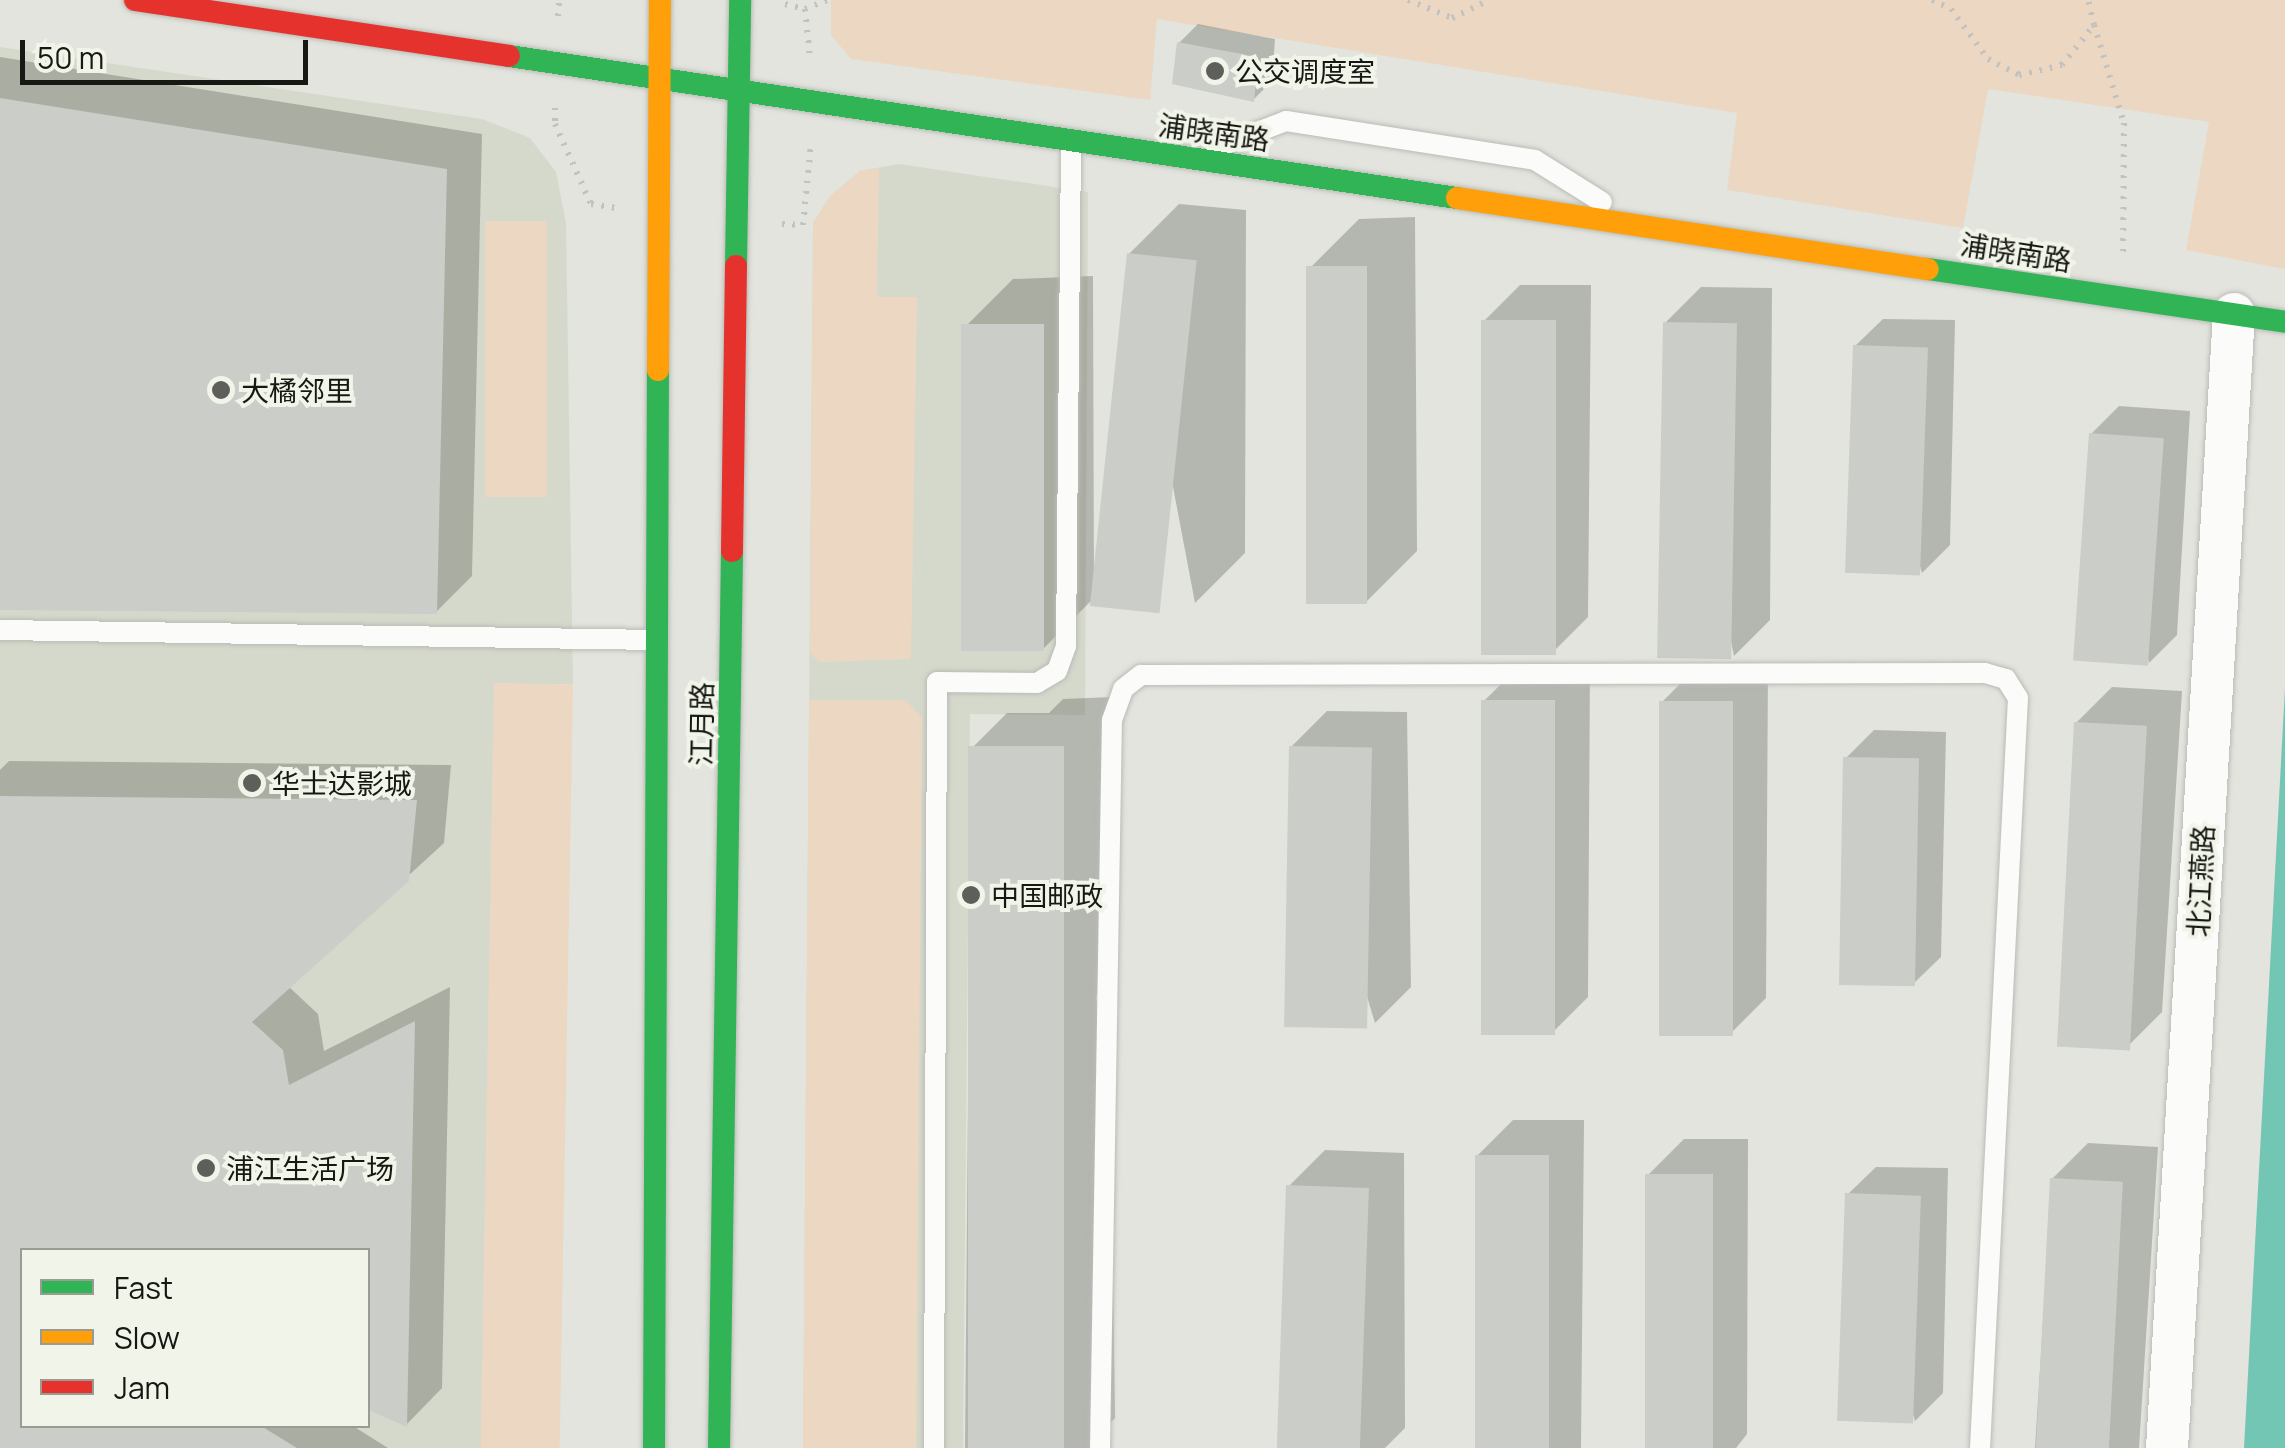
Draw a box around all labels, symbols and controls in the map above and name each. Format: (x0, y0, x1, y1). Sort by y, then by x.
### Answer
scale bar (25, 20, 312, 82)
text: 50 m (37, 37, 104, 78)
place label: 公交调度室 (1235, 54, 1375, 88)
marker: 公交调度室 (1204, 60, 1226, 82)
street label: 浦晓南路 (1156, 108, 1272, 156)
street label: 浦晓南路 (1958, 227, 2074, 277)
place label: 大橘邻里 (241, 373, 353, 407)
marker: 大橘邻里 (210, 379, 232, 401)
street label: 江月路 (683, 682, 719, 766)
place label: 华士达影城 (272, 766, 412, 800)
marker: 华士达影城 (241, 772, 263, 794)
street label: 北江燕路 (2180, 824, 2220, 938)
place label: 中国邮政 (991, 878, 1103, 912)
marker: 中国邮政 (960, 884, 982, 906)
place label: 浦江生活广场 (226, 1151, 394, 1185)
marker: 浦江生活广场 (195, 1157, 217, 1179)
legend (20, 1248, 370, 1428)
text: Fast (114, 1267, 173, 1308)
text: Slow (114, 1317, 180, 1358)
text: Jam (114, 1367, 170, 1408)

